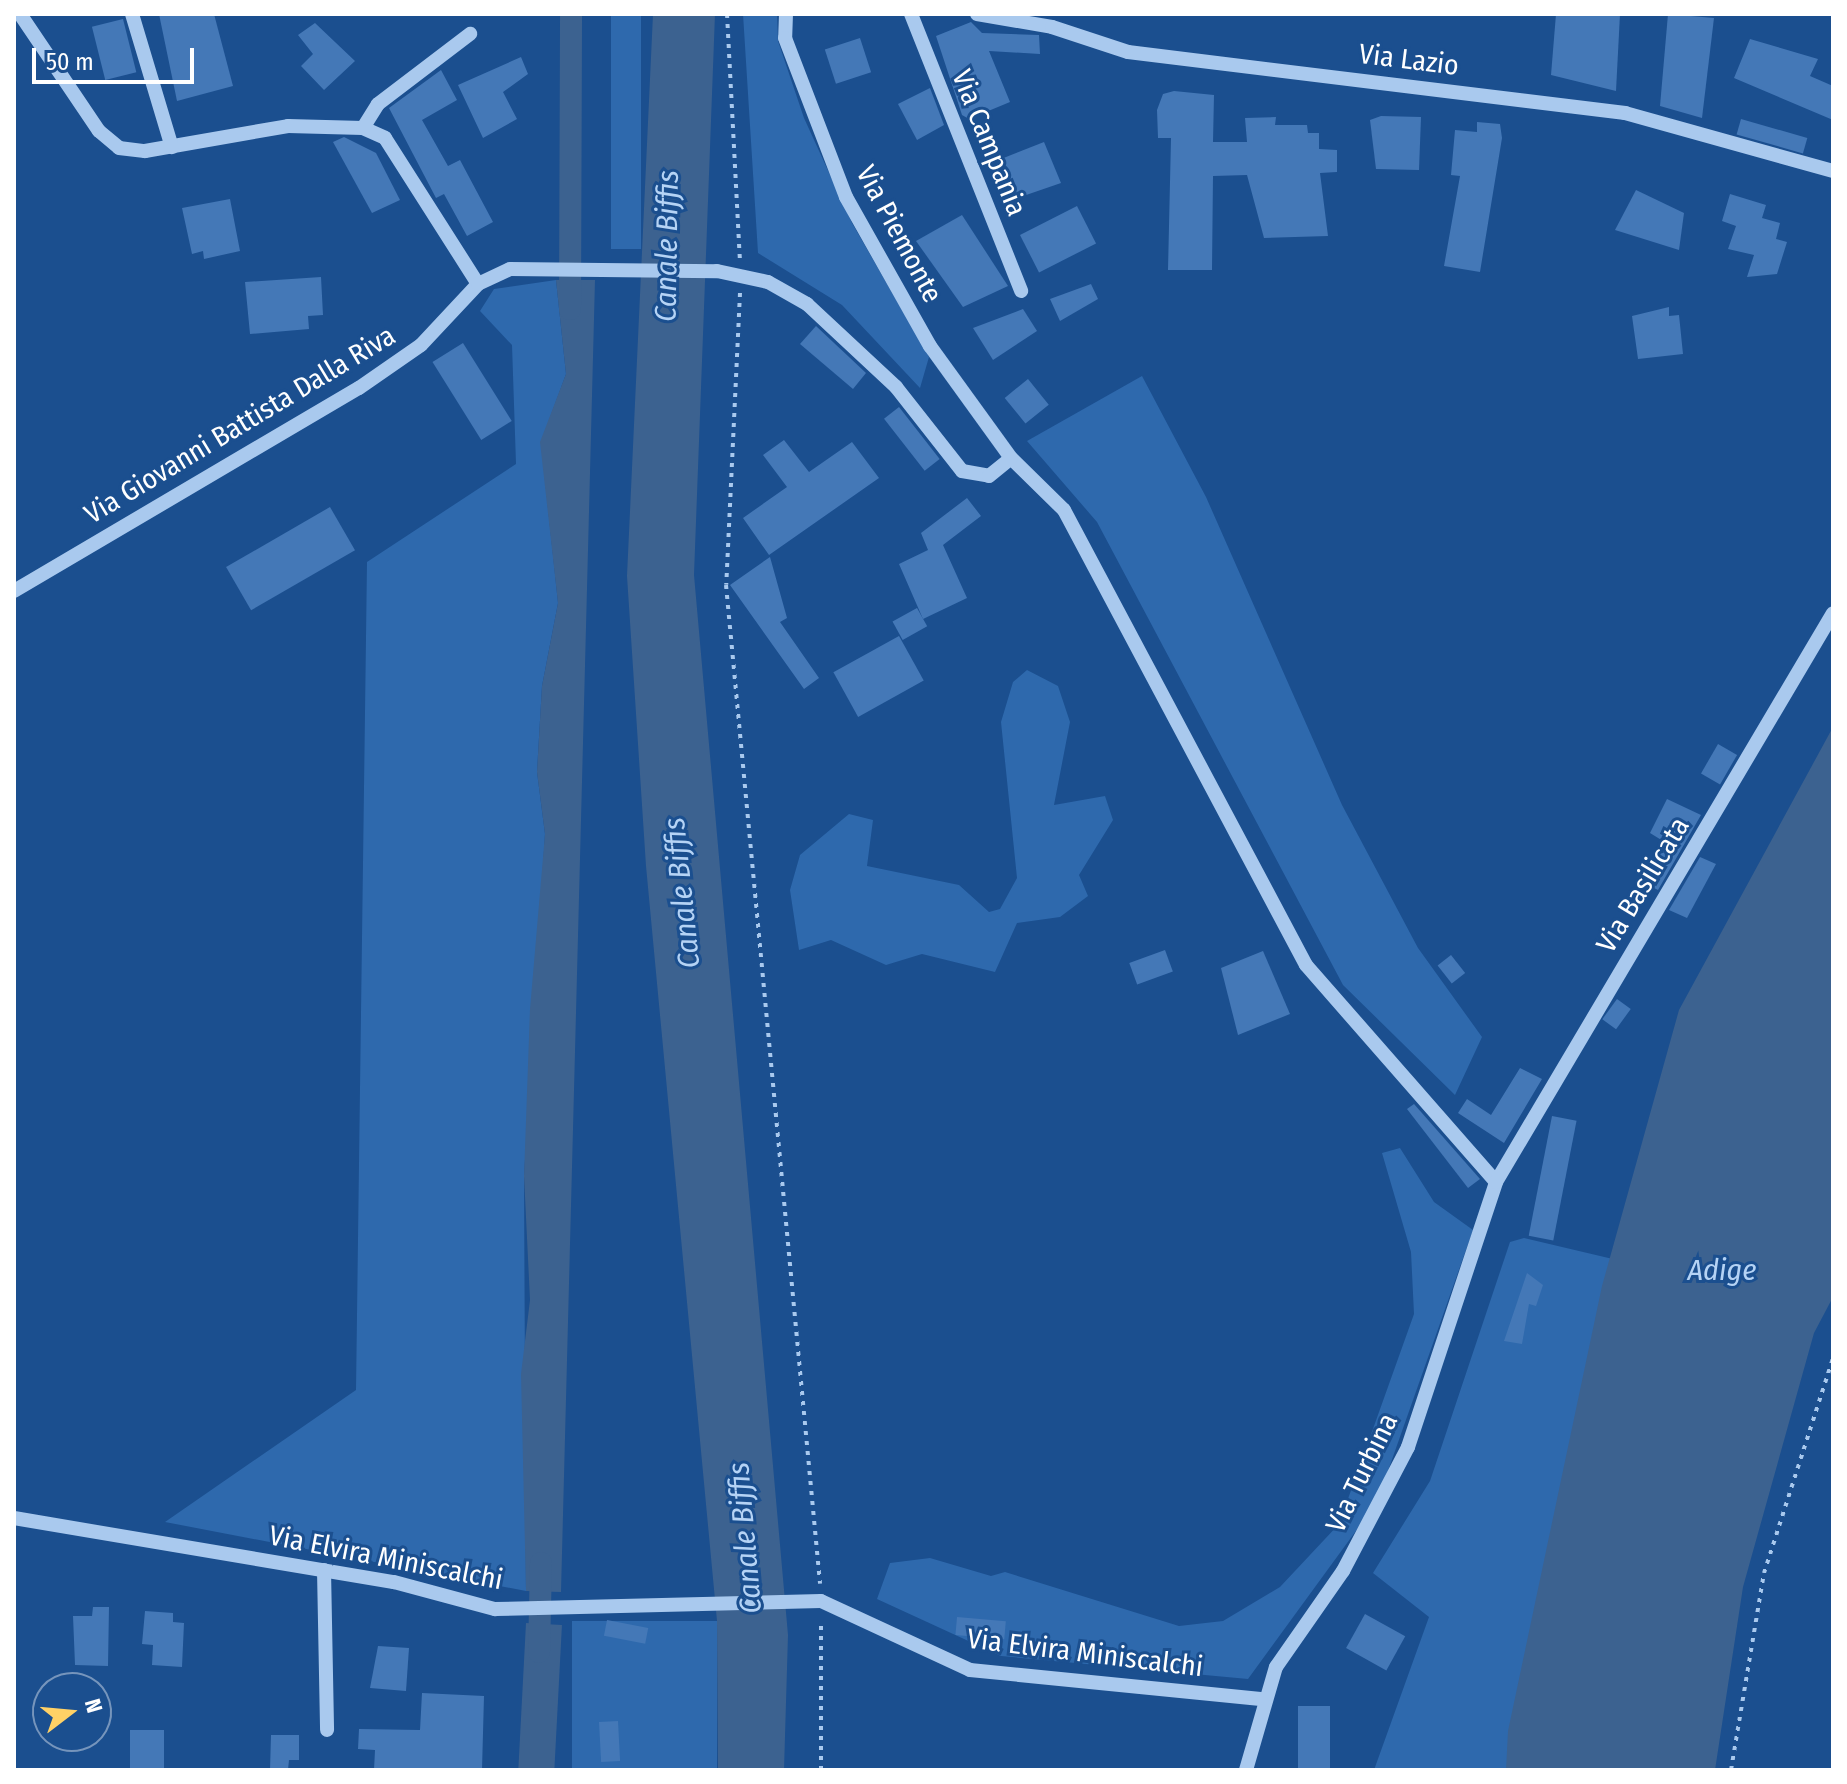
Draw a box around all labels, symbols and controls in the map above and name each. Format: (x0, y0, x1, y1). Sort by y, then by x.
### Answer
scale bar (36, 32, 198, 82)
street label: Via Lazio (1357, 37, 1461, 83)
text: 50 m (46, 48, 94, 76)
street label: Via Campania (944, 65, 1034, 221)
street label: Via Piemonte (849, 160, 949, 308)
water label: Canale Biffis (648, 170, 686, 322)
street label: Via Giovanni Battista Dalla Riva (79, 319, 401, 531)
street label: Via Basilicata (1589, 811, 1697, 959)
water label: Canale Biffis (656, 816, 708, 970)
water label: Adige (1687, 1252, 1757, 1288)
street label: Via Turbina (1319, 1408, 1405, 1538)
water label: Canale Biffis (720, 1461, 770, 1615)
street label: Via Elvira Miniscalchi (266, 1519, 506, 1597)
street label: Via Elvira Miniscalchi (965, 1622, 1205, 1684)
north arrow (32, 1672, 112, 1752)
text: N (79, 1696, 108, 1716)

